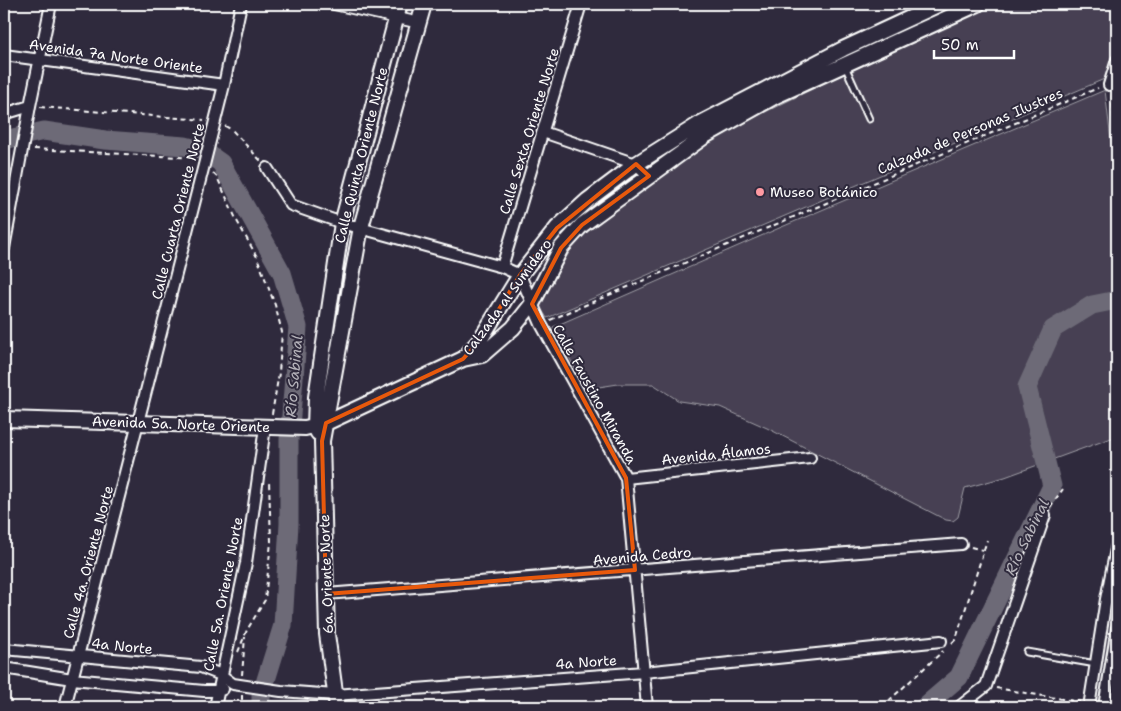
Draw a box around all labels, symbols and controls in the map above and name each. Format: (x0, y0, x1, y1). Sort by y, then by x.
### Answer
scale bar (934, 28, 1014, 60)
street label: Avenida 7a Norte Oriente (28, 35, 204, 77)
text: 50 m (941, 35, 979, 55)
street label: Calle Sexta Oriente Norte (495, 45, 563, 217)
street label: Calle Quinta Oriente Norte (330, 65, 392, 245)
street label: Calzada de Personas Ilustres (875, 84, 1065, 178)
street label: Calle Cuarta Oriente Norte (147, 121, 209, 301)
place label: Museo Botánico (770, 183, 877, 201)
marker: Museo Botánico (754, 186, 766, 198)
street label: Calzada al Sumidero (459, 235, 555, 359)
street label: Calle Faustino Miranda (549, 321, 641, 467)
water label: Río Sabinal (280, 334, 308, 418)
street label: Avenida 5a. Norte Oriente (92, 412, 271, 436)
street label: Avenida Álamos (660, 439, 772, 469)
street label: Calle 4a. Oriente Norte (59, 483, 117, 641)
water label: Río Sabinal (1000, 495, 1054, 578)
street label: 6a. Oriente Norte (315, 514, 337, 634)
street label: Calle 5a. Oriente Norte (199, 515, 247, 673)
street label: Avenida Cedro (592, 543, 692, 569)
street label: 4a Norte (90, 634, 154, 658)
street label: 4a Norte (555, 651, 617, 673)

